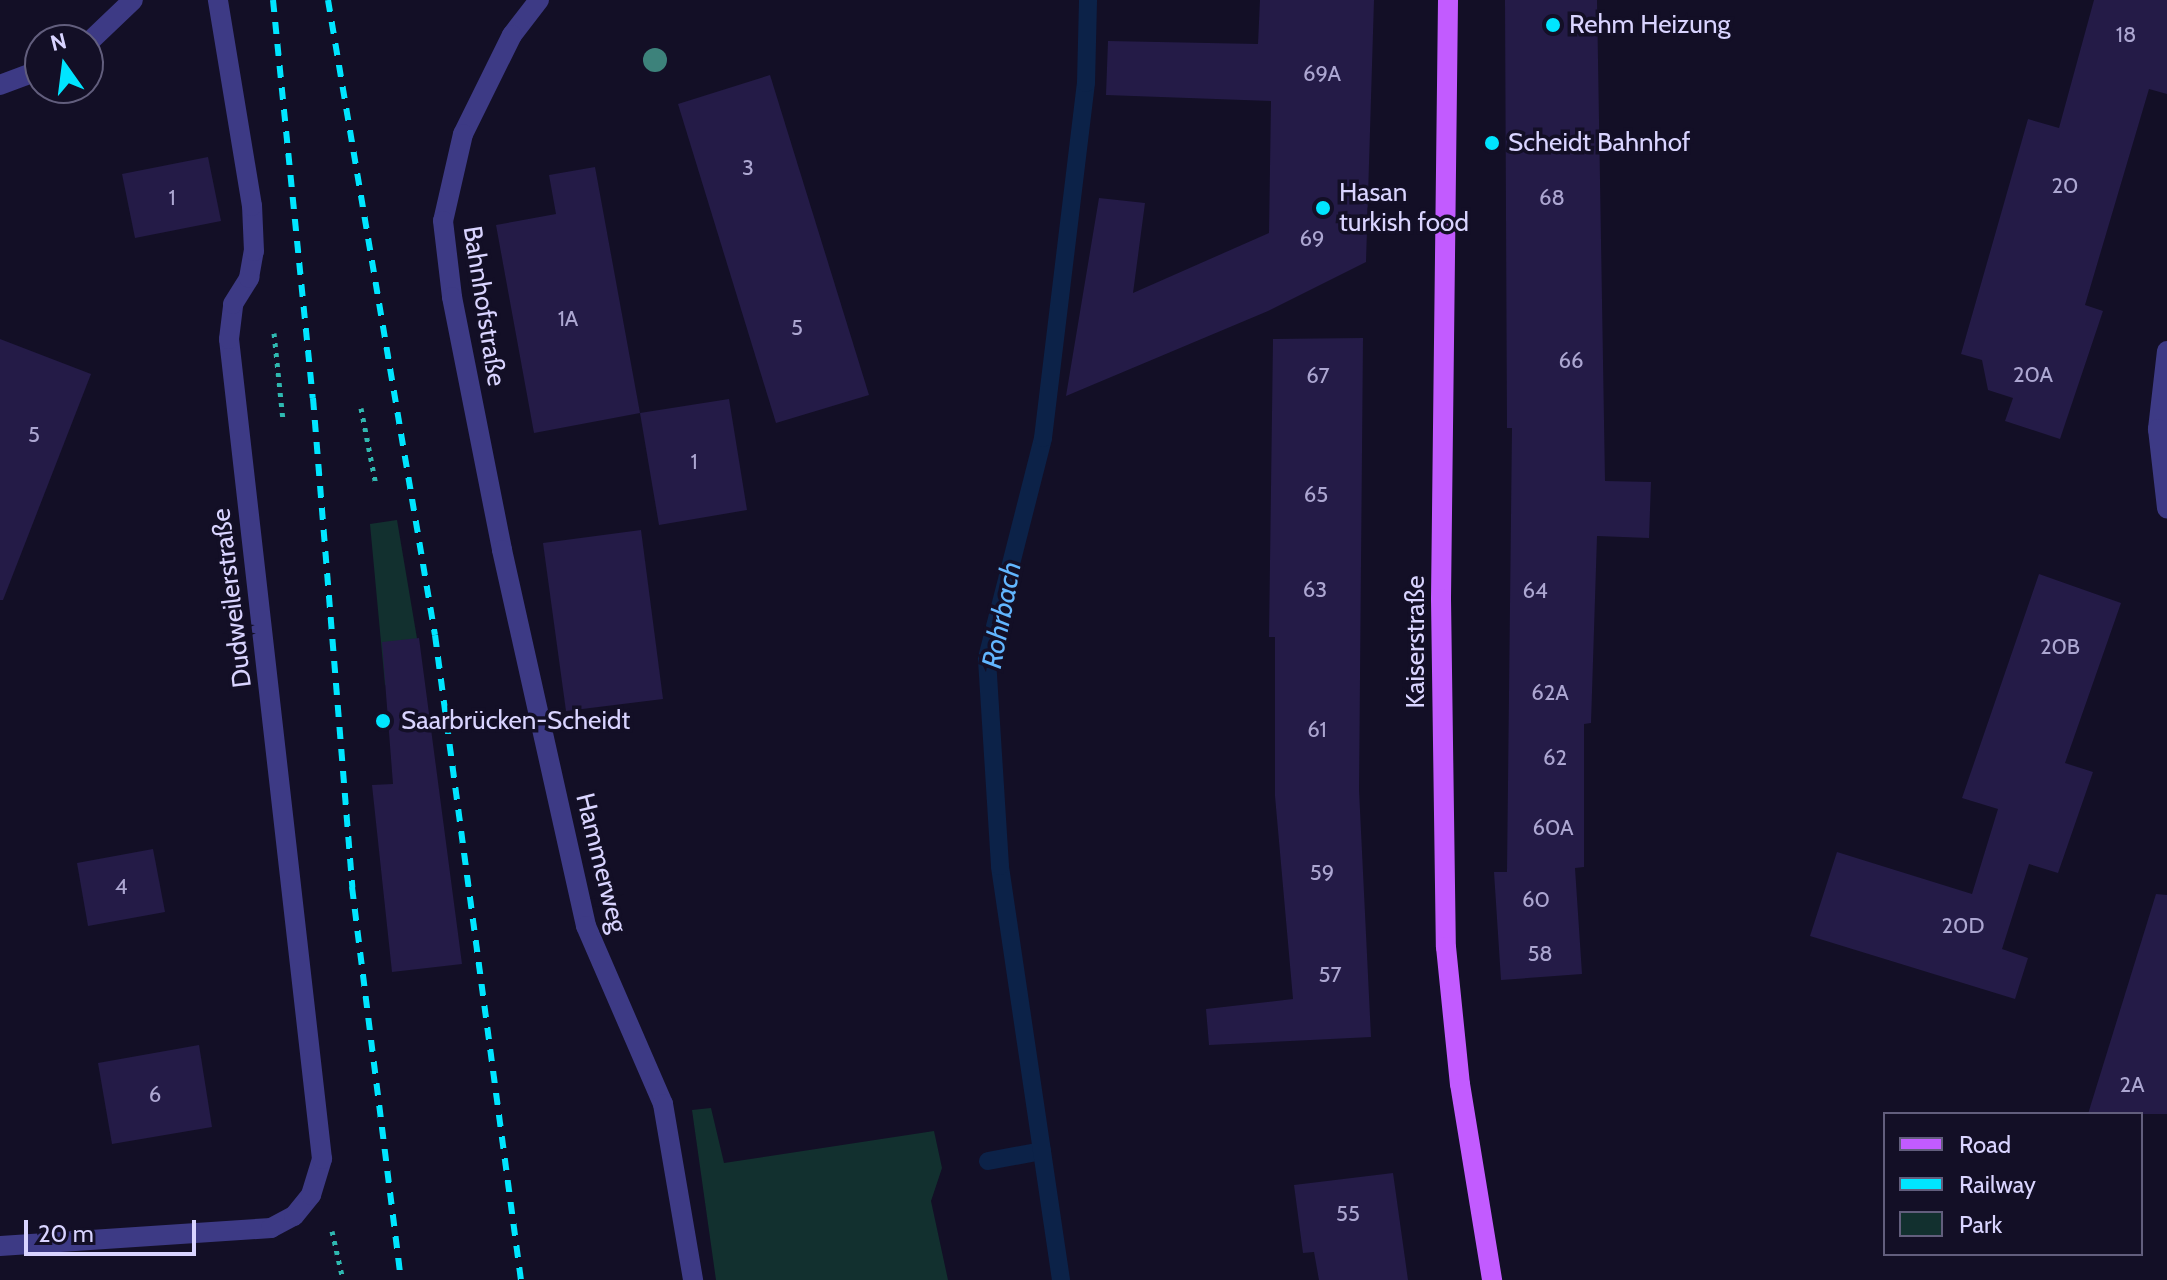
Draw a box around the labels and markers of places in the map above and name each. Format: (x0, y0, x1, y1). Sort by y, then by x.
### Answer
place label: Rehm Heizung (1569, 9, 1730, 41)
marker: Rehm Heizung (1544, 16, 1562, 34)
place label: Scheidt Bahnhof (1508, 127, 1690, 159)
marker: Scheidt Bahnhof (1483, 134, 1501, 152)
place label: Hasan turkish food (1339, 177, 1469, 238)
marker: Hasan turkish food (1314, 199, 1332, 217)
place label: Saarbrücken-Scheidt (401, 705, 630, 737)
marker: Saarbrücken-Scheidt (372, 710, 394, 732)

